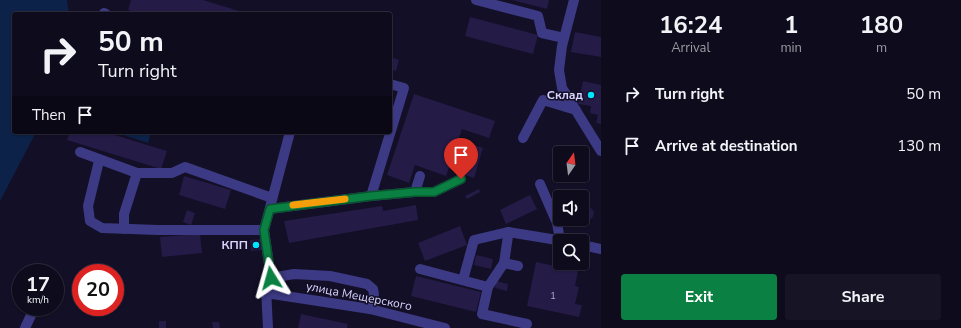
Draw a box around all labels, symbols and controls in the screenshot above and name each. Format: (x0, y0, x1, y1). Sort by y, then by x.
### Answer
text: 16:24 (659, 9, 722, 41)
text: 1 (784, 9, 798, 41)
text: 180 (860, 9, 903, 41)
text: 50 m (98, 23, 164, 61)
icon: right (32, 28, 84, 80)
text: Arrival (671, 39, 710, 57)
text: min (780, 39, 802, 57)
text: m (876, 39, 887, 57)
text: Turn right (98, 59, 177, 83)
icon: right (621, 83, 643, 105)
text: Turn right (655, 84, 724, 104)
text: 50 m (906, 84, 941, 104)
place label: Склад (547, 87, 584, 103)
marker: Склад (586, 90, 596, 100)
icon: arrive (74, 104, 96, 126)
text: Then (32, 105, 66, 125)
icon: arrive (621, 135, 643, 157)
text: Arrive at destination (655, 136, 798, 156)
text: 130 m (897, 136, 941, 156)
pin (444, 138, 478, 179)
icon: arrive (450, 144, 472, 166)
north arrow (553, 146, 589, 182)
map controls (553, 146, 589, 270)
button: sound (553, 190, 589, 226)
button: search (553, 234, 589, 270)
place label: КПП (221, 237, 248, 253)
marker: КПП (251, 240, 261, 250)
position arrow (250, 257, 292, 299)
speed limit sign: 20 (72, 264, 124, 316)
text: 17 (26, 271, 50, 298)
button: Exit (621, 274, 777, 320)
button: Share (785, 274, 941, 320)
street label: улица Мещерского (305, 278, 414, 314)
house number: 1 (550, 289, 556, 303)
text: km/h (27, 293, 49, 307)

